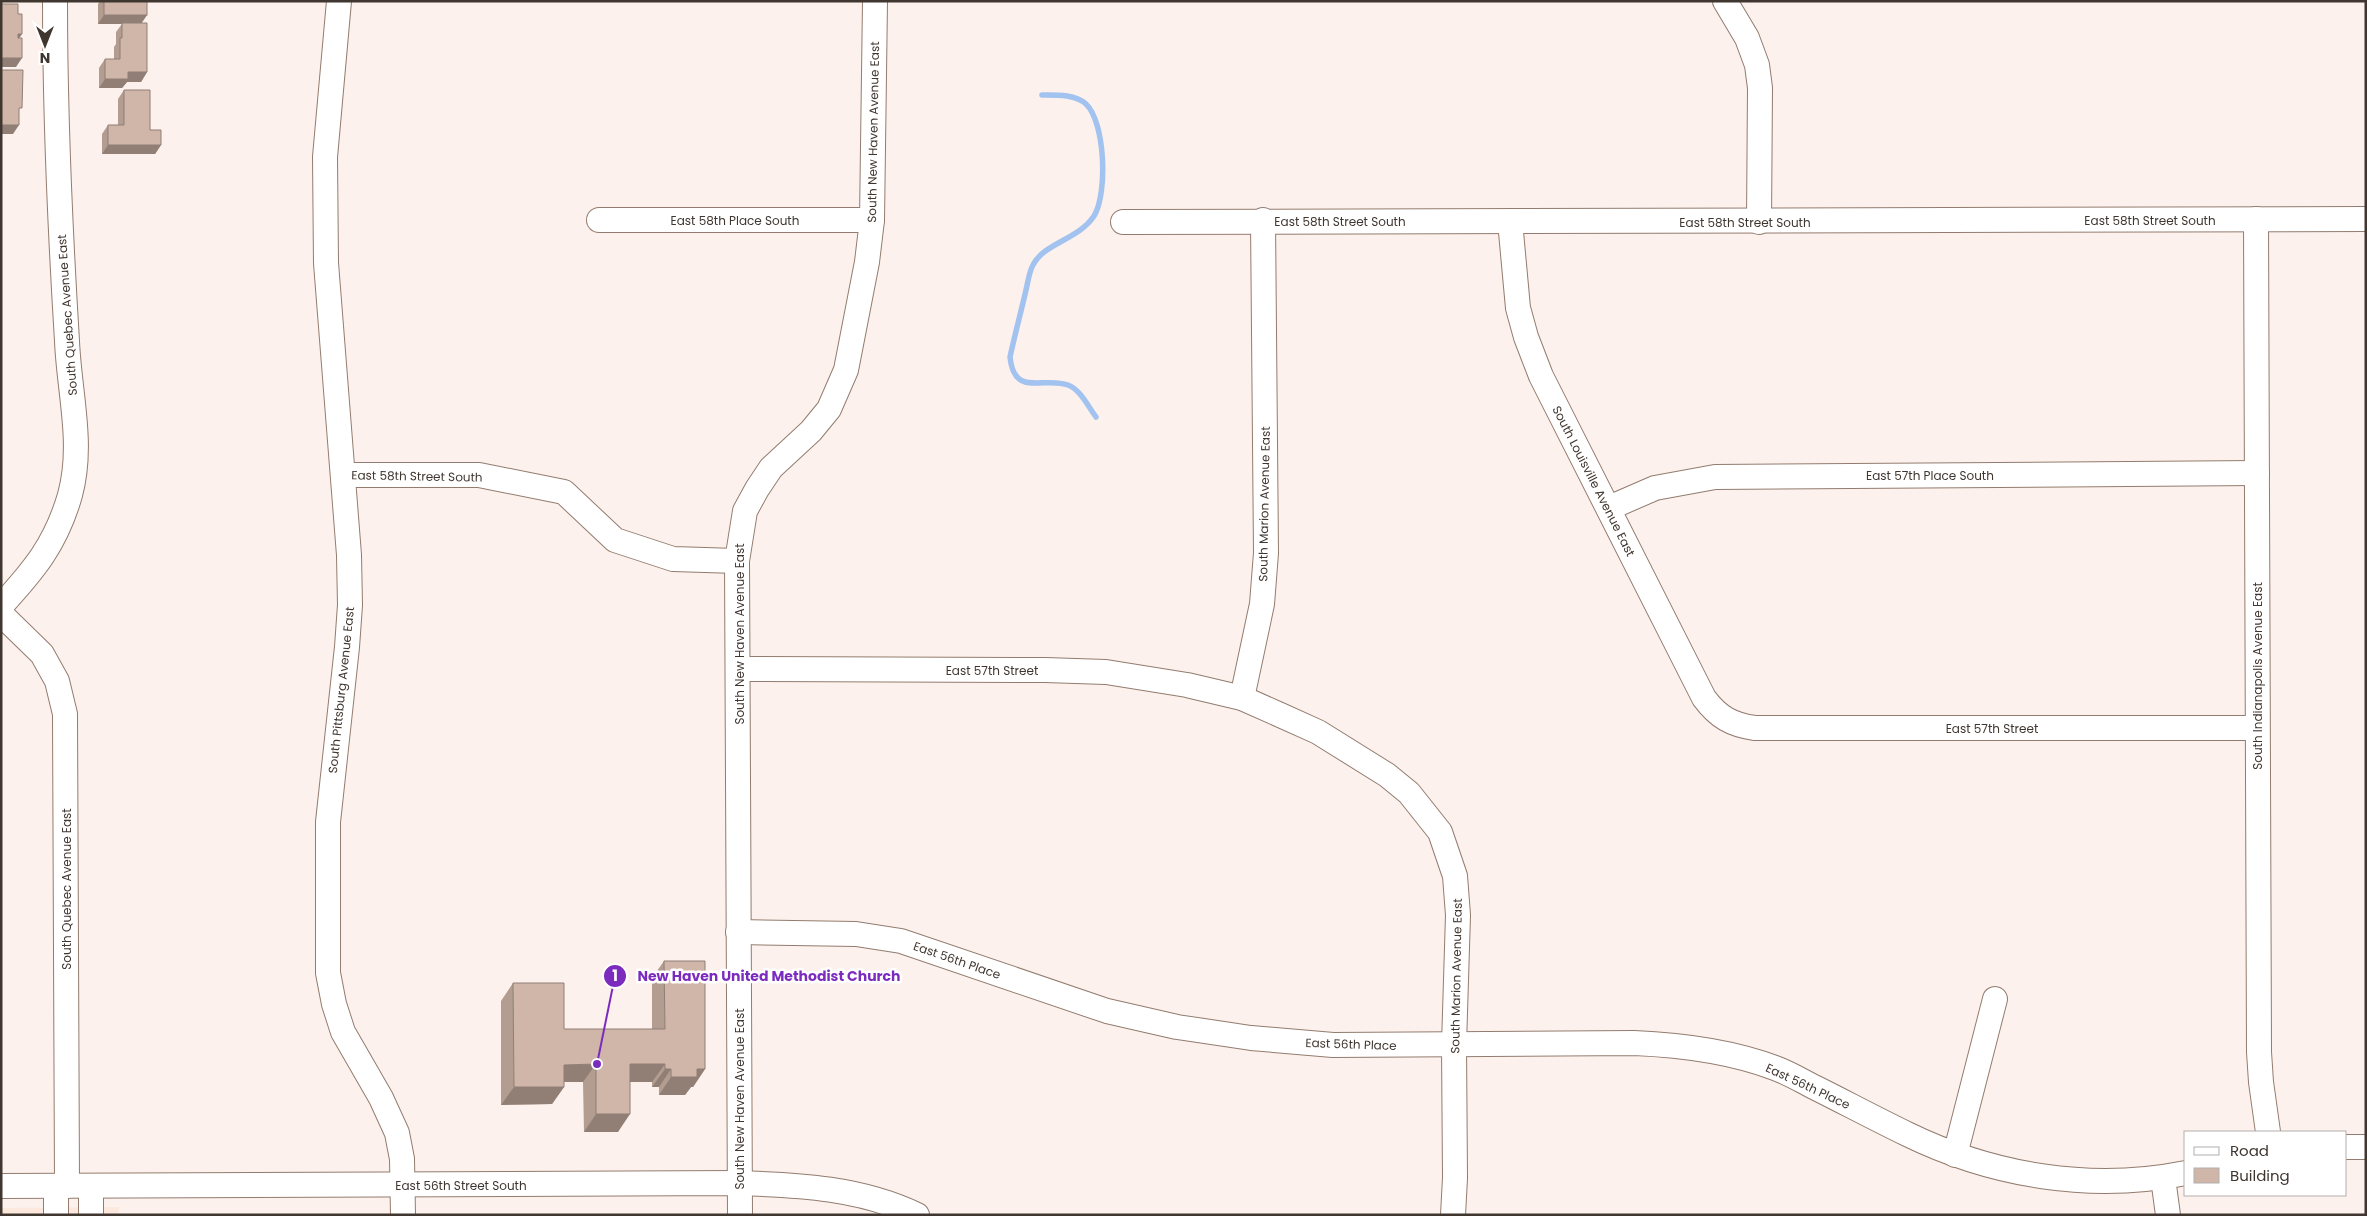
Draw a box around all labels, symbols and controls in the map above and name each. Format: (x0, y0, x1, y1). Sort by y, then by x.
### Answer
north arrow (20, 20, 70, 70)
street label: South New Haven Avenue East (863, 41, 883, 223)
text: N (40, 48, 50, 68)
street label: East 58th Place South (671, 212, 799, 229)
street label: East 58th Street South (2084, 212, 2216, 229)
street label: East 58th Street South (1274, 213, 1406, 230)
street label: East 58th Street South (1679, 214, 1811, 231)
street label: South Quebec Avenue East (53, 234, 81, 396)
street label: South Louisville Avenue East (1549, 403, 1639, 559)
street label: South Marion Avenue East (1254, 426, 1274, 582)
street label: East 58th Street South (351, 466, 483, 486)
street label: East 57th Place South (1866, 467, 1994, 484)
street label: South New Haven Avenue East (731, 543, 748, 725)
street label: South Indianapolis Avenue East (2249, 582, 2266, 770)
street label: South Pittsburg Avenue East (324, 606, 358, 774)
street label: East 57th Street (946, 662, 1038, 679)
street label: East 57th Street (1946, 720, 2038, 737)
street label: South Quebec Avenue East (58, 808, 75, 970)
street label: South Marion Avenue East (1446, 898, 1466, 1054)
street label: East 56th Place (911, 937, 1003, 983)
callout: New Haven United Methodist Church (603, 962, 911, 991)
text: 1 (612, 965, 618, 986)
text: New Haven United Methodist Church (637, 966, 901, 986)
street label: South New Haven Avenue East (731, 1008, 748, 1190)
street label: East 56th Place (1305, 1034, 1397, 1054)
street label: East 56th Place (1763, 1059, 1853, 1113)
legend (2184, 1131, 2347, 1196)
text: Road (2230, 1140, 2269, 1161)
text: Building (2230, 1165, 2290, 1186)
street label: East 56th Street South (395, 1177, 527, 1194)

